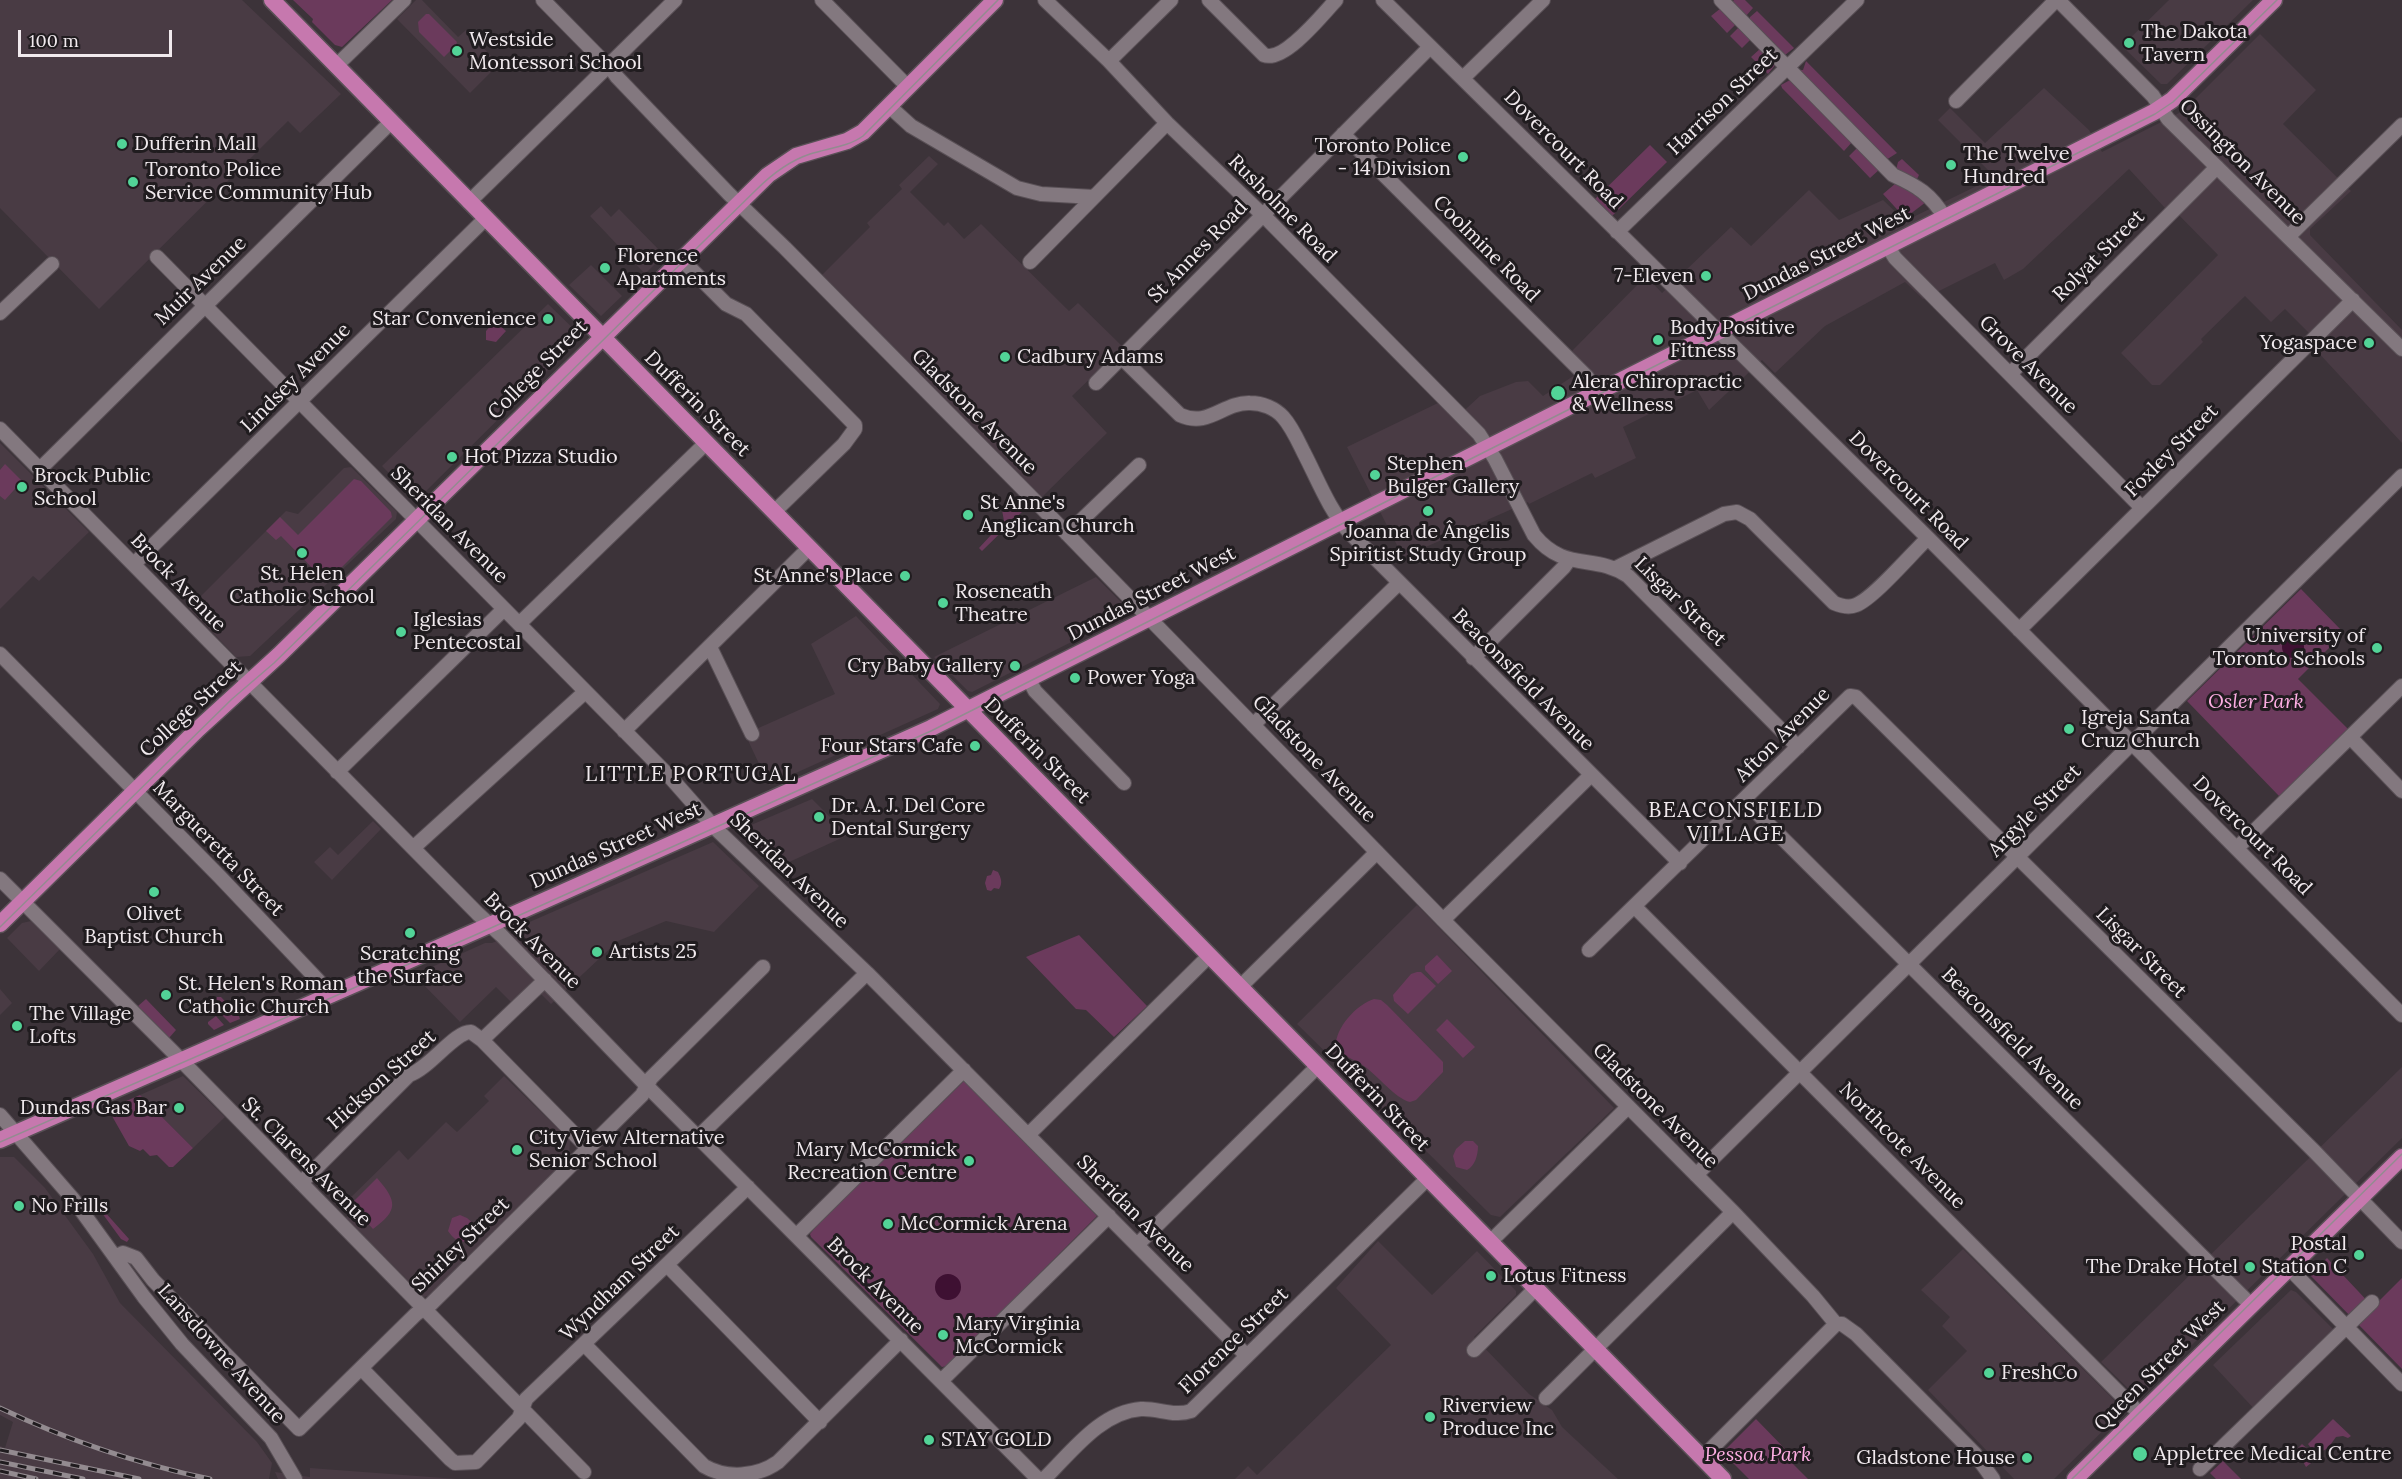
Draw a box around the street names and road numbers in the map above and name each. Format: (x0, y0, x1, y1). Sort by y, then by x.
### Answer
street label: Harrison Street (1663, 43, 1783, 161)
street label: Dovercourt Road (1499, 86, 1627, 214)
street label: Ossington Avenue (2174, 94, 2310, 230)
street label: Rusholme Road (1223, 150, 1341, 268)
street label: Coolmine Road (1428, 191, 1544, 307)
street label: St Annes Road (1143, 196, 1253, 308)
street label: Dundas Street West (1739, 201, 1915, 307)
street label: Rolyat Street (2048, 205, 2150, 307)
street label: Muir Avenue (150, 231, 252, 331)
street label: Grove Avenue (1974, 311, 2082, 419)
street label: College Street (483, 315, 593, 425)
street label: Lindsey Avenue (236, 318, 356, 438)
street label: Gladstone Avenue (906, 344, 1042, 480)
street label: Dufferin Street (639, 346, 755, 462)
street label: Foxley Street (2121, 400, 2223, 502)
street label: Dovercourt Road (1844, 427, 1972, 555)
street label: Sheridan Avenue (385, 461, 513, 589)
street label: Brock Avenue (125, 529, 231, 637)
street label: Dundas Street West (1064, 541, 1240, 647)
street label: Lisgar Street (1629, 552, 1731, 652)
street label: Beaconsfield Avenue (1447, 604, 1599, 756)
street label: College Street (135, 655, 247, 763)
street label: Afton Avenue (1731, 683, 1835, 787)
street label: Gladstone Avenue (1247, 690, 1381, 828)
street label: Dufferin Street (979, 693, 1095, 809)
street label: Argyle Street (1984, 760, 2086, 862)
street label: Dovercourt Road (2188, 772, 2316, 900)
street label: Margueretta Street (147, 777, 289, 921)
street label: Dundas Street West (527, 797, 705, 895)
street label: Sheridan Avenue (725, 808, 853, 934)
street label: Brock Avenue (479, 888, 585, 994)
street label: Lisgar Street (2091, 903, 2191, 1003)
street label: Beaconsfield Avenue (1936, 963, 2088, 1115)
street label: Hickson Street (323, 1025, 441, 1135)
street label: Gladstone Avenue (1587, 1038, 1723, 1174)
street label: Dufferin Street (1320, 1039, 1434, 1157)
street label: Northcote Avenue (1834, 1078, 1970, 1214)
street label: St. Clarens Avenue (236, 1092, 376, 1232)
street label: Sheridan Avenue (1071, 1150, 1199, 1278)
street label: Shirley Street (407, 1193, 515, 1297)
street label: Wyndham Street (555, 1220, 685, 1346)
street label: Brock Avenue (822, 1233, 928, 1339)
street label: Lansdowne Avenue (152, 1279, 290, 1429)
street label: Florence Street (1174, 1283, 1294, 1399)
street label: Queen Street West (2089, 1295, 2231, 1437)

